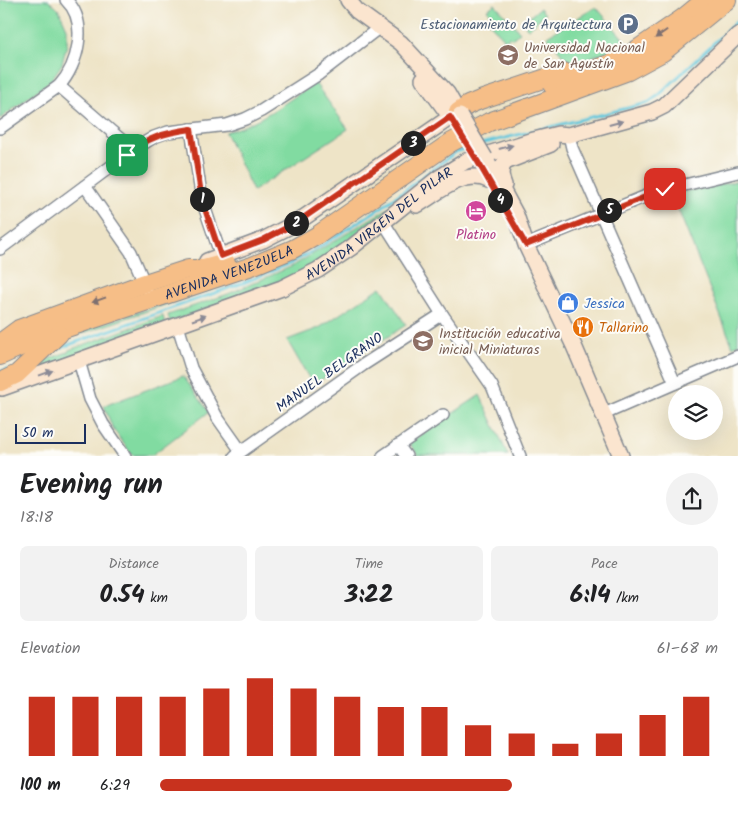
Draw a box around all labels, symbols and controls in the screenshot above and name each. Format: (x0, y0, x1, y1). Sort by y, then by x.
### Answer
parking icon: Estacionamiento de Arquitectura (616, 12, 640, 36)
place label: Estacionamiento de Arquitectura (420, 14, 612, 36)
one-way arrow (654, 29, 668, 39)
place label: Universidad Nacional de San Agustín (524, 37, 645, 75)
school or university icon: Universidad Nacional de San Agustín (496, 43, 520, 67)
one-way arrow (608, 118, 623, 126)
pin: 3 (400, 130, 426, 156)
text: 3 (410, 132, 417, 154)
pin (106, 134, 148, 176)
icon: arrive (113, 141, 141, 169)
one-way arrow (498, 143, 513, 151)
street label: AVENIDA VIRGEN DEL PILAR (301, 162, 457, 287)
pin (644, 168, 686, 210)
icon: check (651, 175, 679, 203)
pin: 1 (190, 186, 214, 212)
text: 1 (200, 188, 205, 210)
pin: 4 (488, 188, 512, 212)
text: 4 (497, 189, 504, 211)
pin: 5 (596, 198, 622, 222)
hotel icon: Platino (464, 199, 488, 223)
text: 5 (606, 199, 613, 221)
pin: 2 (284, 210, 308, 236)
text: 2 (292, 212, 301, 234)
place label: Platino (456, 224, 496, 246)
street label: AVENIDA VENEZUELA (162, 240, 297, 307)
shop icon: Jessica (556, 291, 580, 315)
place label: Jessica (584, 293, 625, 315)
one-way arrow (92, 297, 107, 304)
one-way arrow (192, 314, 207, 322)
restaurant icon: Tallarino (571, 315, 595, 339)
place label: Tallarino (599, 317, 648, 339)
place label: Institución educativa inicial Miniaturas (439, 323, 561, 361)
street label: MANUEL BELGRANO (271, 327, 388, 418)
school or university icon: Institución educativa inicial Miniaturas (411, 329, 435, 353)
one-way arrow (39, 369, 54, 377)
map controls (668, 385, 723, 440)
button: layers (668, 385, 723, 440)
scale bar (15, 420, 86, 444)
text: 50 m (22, 422, 53, 444)
text: Evening run (20, 463, 163, 508)
button: share (666, 473, 718, 525)
text: 18:18 (20, 505, 53, 530)
text: Distance (109, 553, 159, 575)
text: Time (355, 553, 383, 575)
text: Pace (591, 553, 618, 575)
text: 0.54 (99, 575, 145, 615)
text: 3:22 (345, 575, 393, 615)
text: 6:14 (570, 575, 611, 615)
text: km (145, 587, 168, 609)
text: /km (611, 587, 639, 609)
text: Elevation (20, 636, 81, 661)
text: 61–68 m (657, 636, 718, 661)
text: 100 m (20, 773, 61, 798)
text: 6:29 (100, 773, 130, 798)

